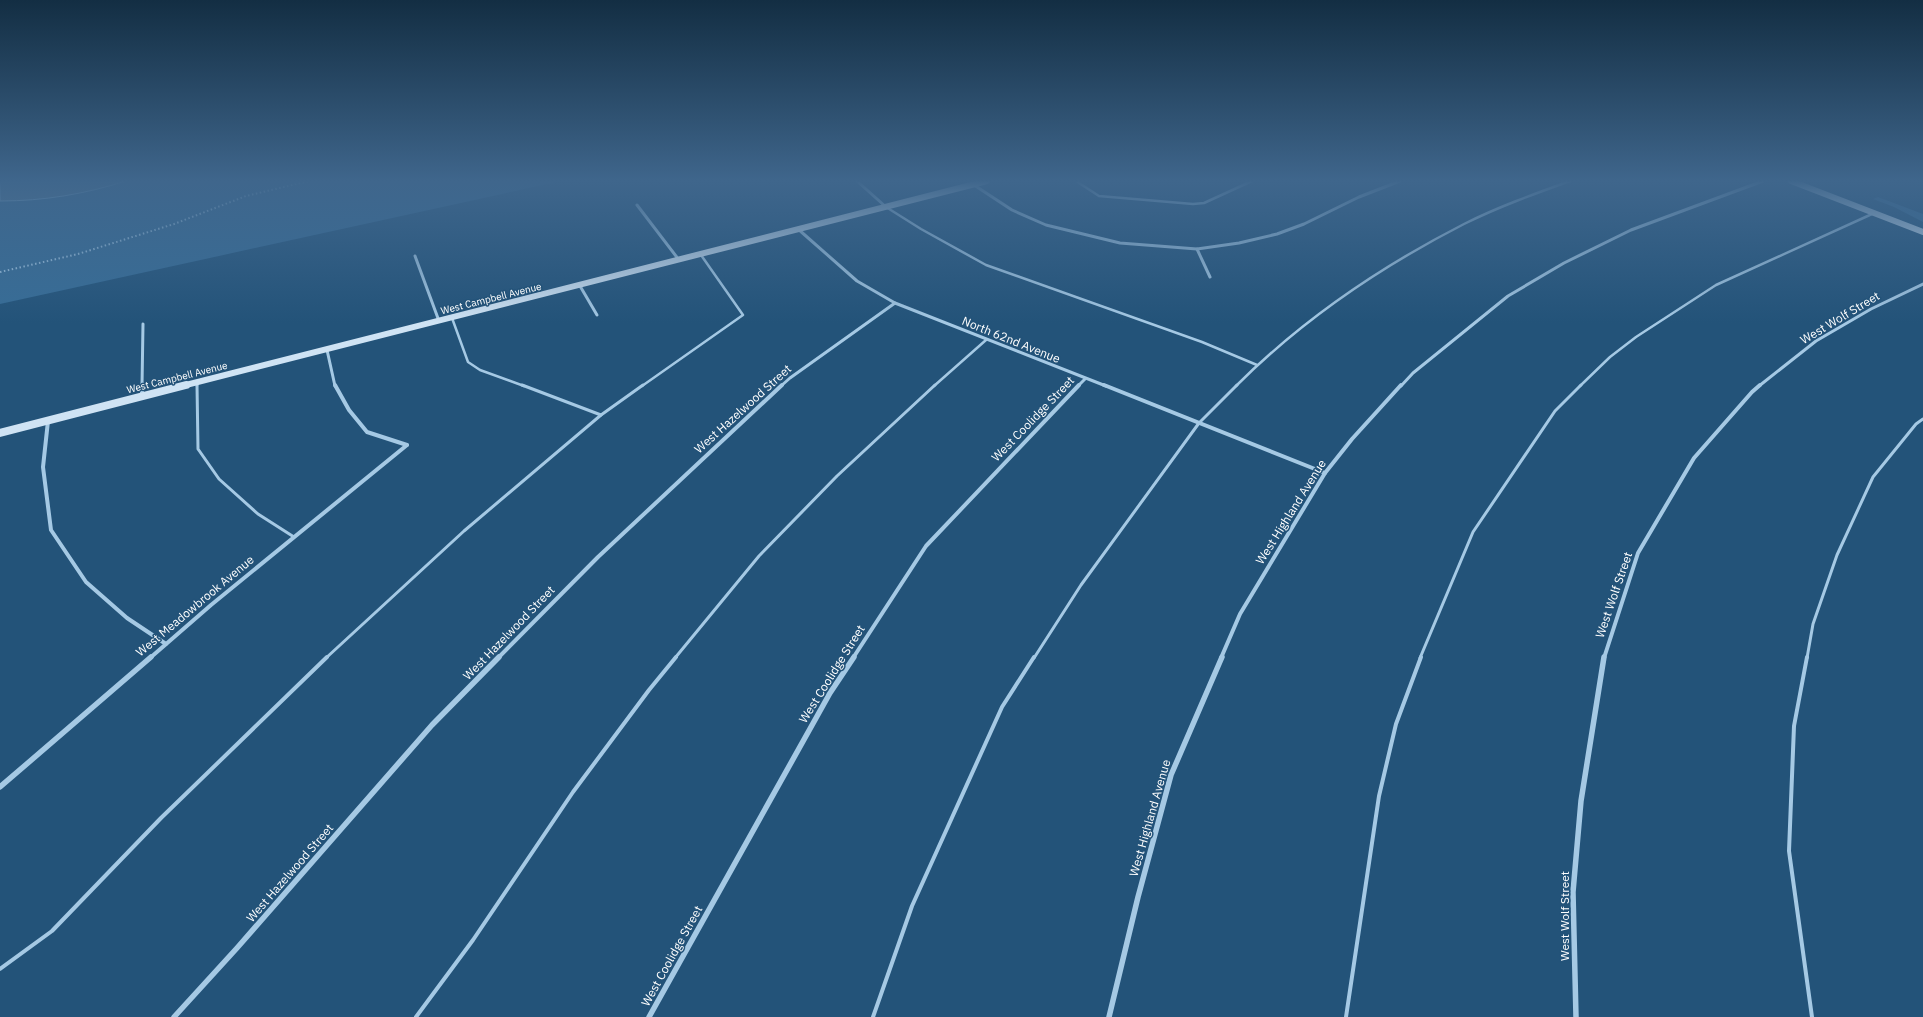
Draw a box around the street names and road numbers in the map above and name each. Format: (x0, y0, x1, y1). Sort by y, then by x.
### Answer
street label: West Campbell Avenue (439, 280, 543, 317)
street label: West Wolf Street (1797, 288, 1882, 347)
street label: North 62nd Avenue (960, 313, 1063, 366)
street label: West Campbell Avenue (125, 359, 229, 396)
street label: West Hazelwood Street (691, 361, 794, 456)
street label: West Coolidge Street (988, 373, 1077, 464)
street label: West Highland Avenue (1252, 456, 1329, 567)
street label: West Wolf Street (1592, 550, 1635, 640)
street label: West Meadowbrook Avenue (133, 552, 257, 659)
street label: West Hazelwood Street (460, 582, 558, 683)
street label: West Coolidge Street (795, 622, 868, 725)
street label: West Highland Avenue (1126, 757, 1174, 878)
street label: West Hazelwood Street (243, 820, 336, 925)
street label: West Wolf Street (1557, 871, 1572, 961)
street label: West Coolidge Street (638, 903, 705, 1009)

